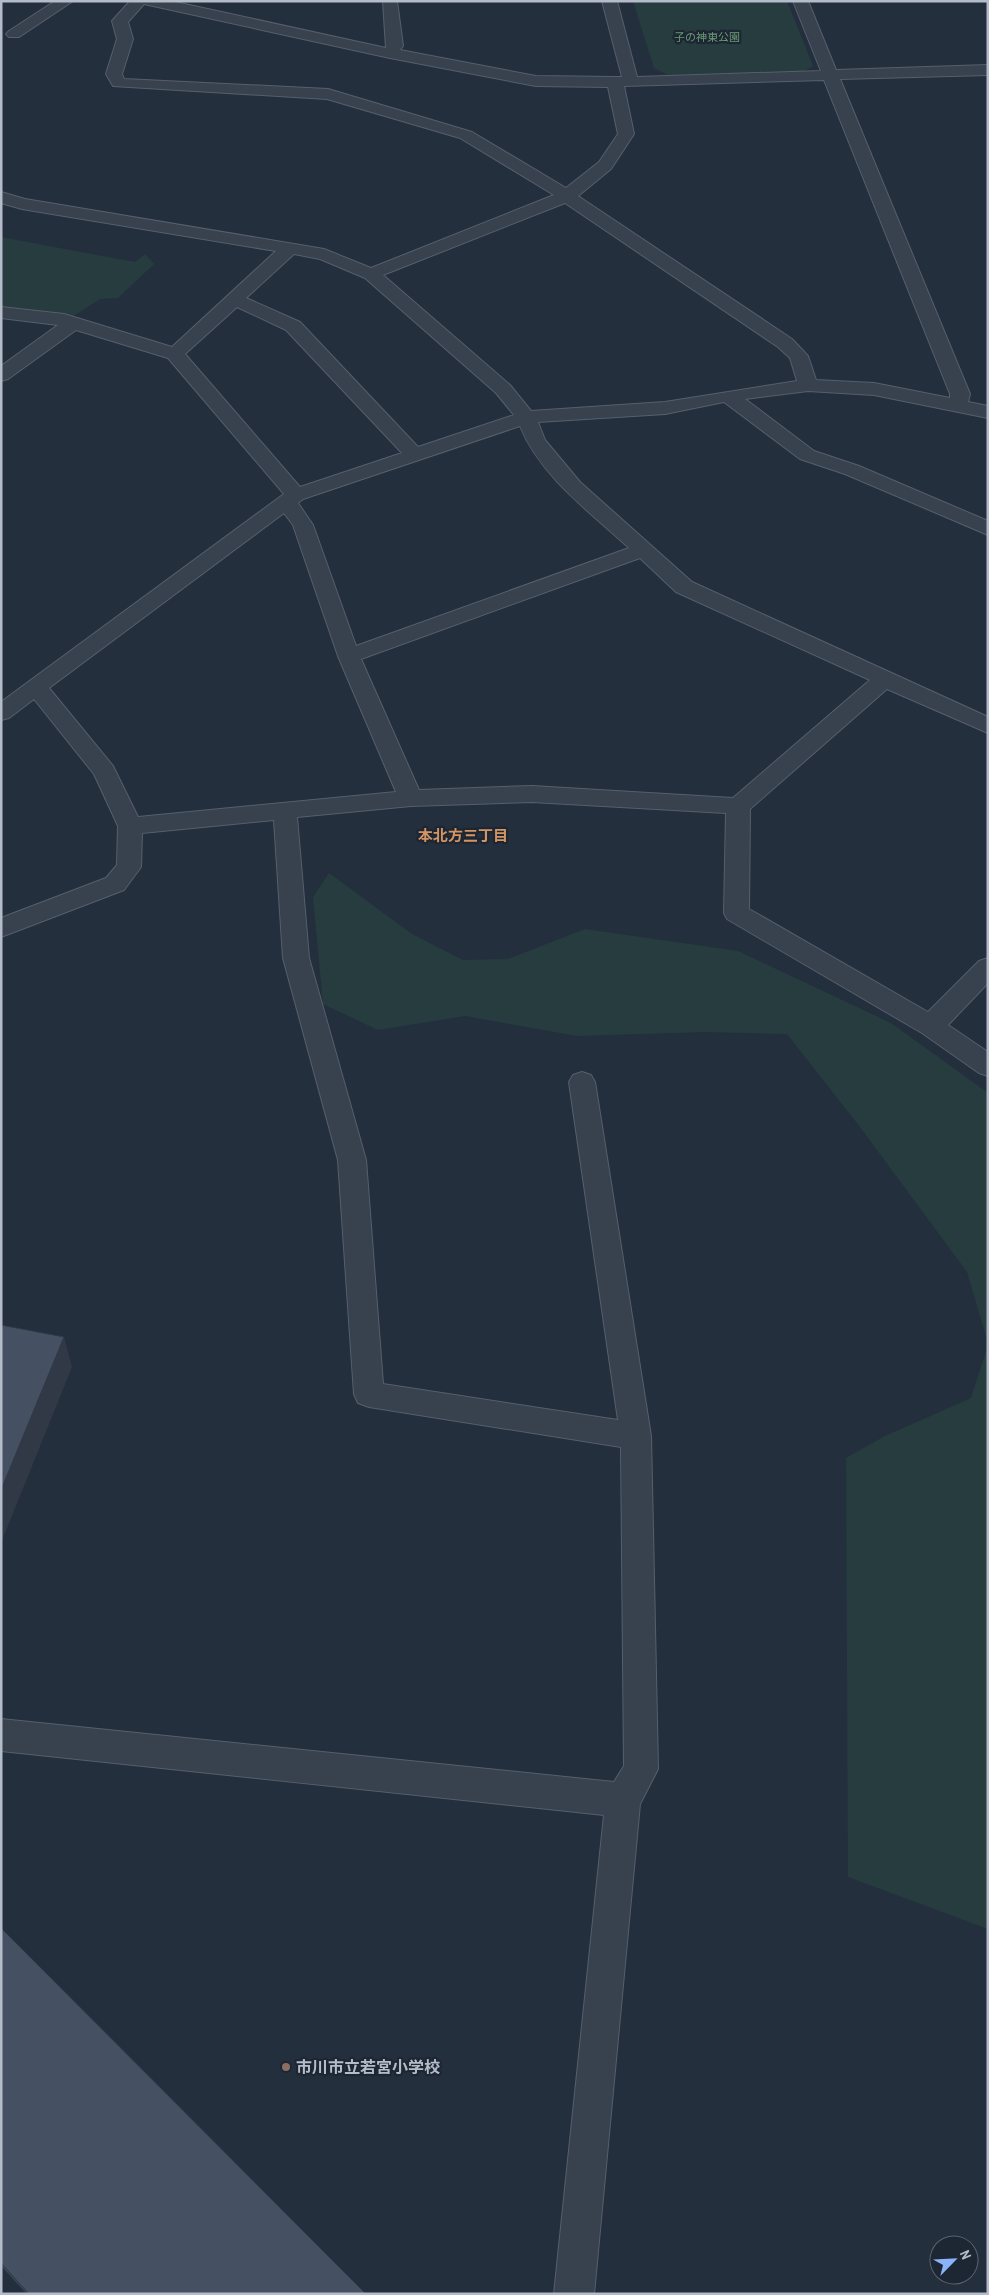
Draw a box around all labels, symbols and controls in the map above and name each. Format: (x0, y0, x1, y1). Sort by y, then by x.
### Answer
park label: 子の神東公園 (674, 30, 740, 44)
district label: 本北方三丁目 (418, 825, 508, 846)
place label: 市川市立若宮小学校 (296, 2056, 440, 2078)
marker: 市川市立若宮小学校 (280, 2061, 292, 2073)
north arrow (929, 2235, 979, 2285)
text: N (956, 2247, 976, 2262)

